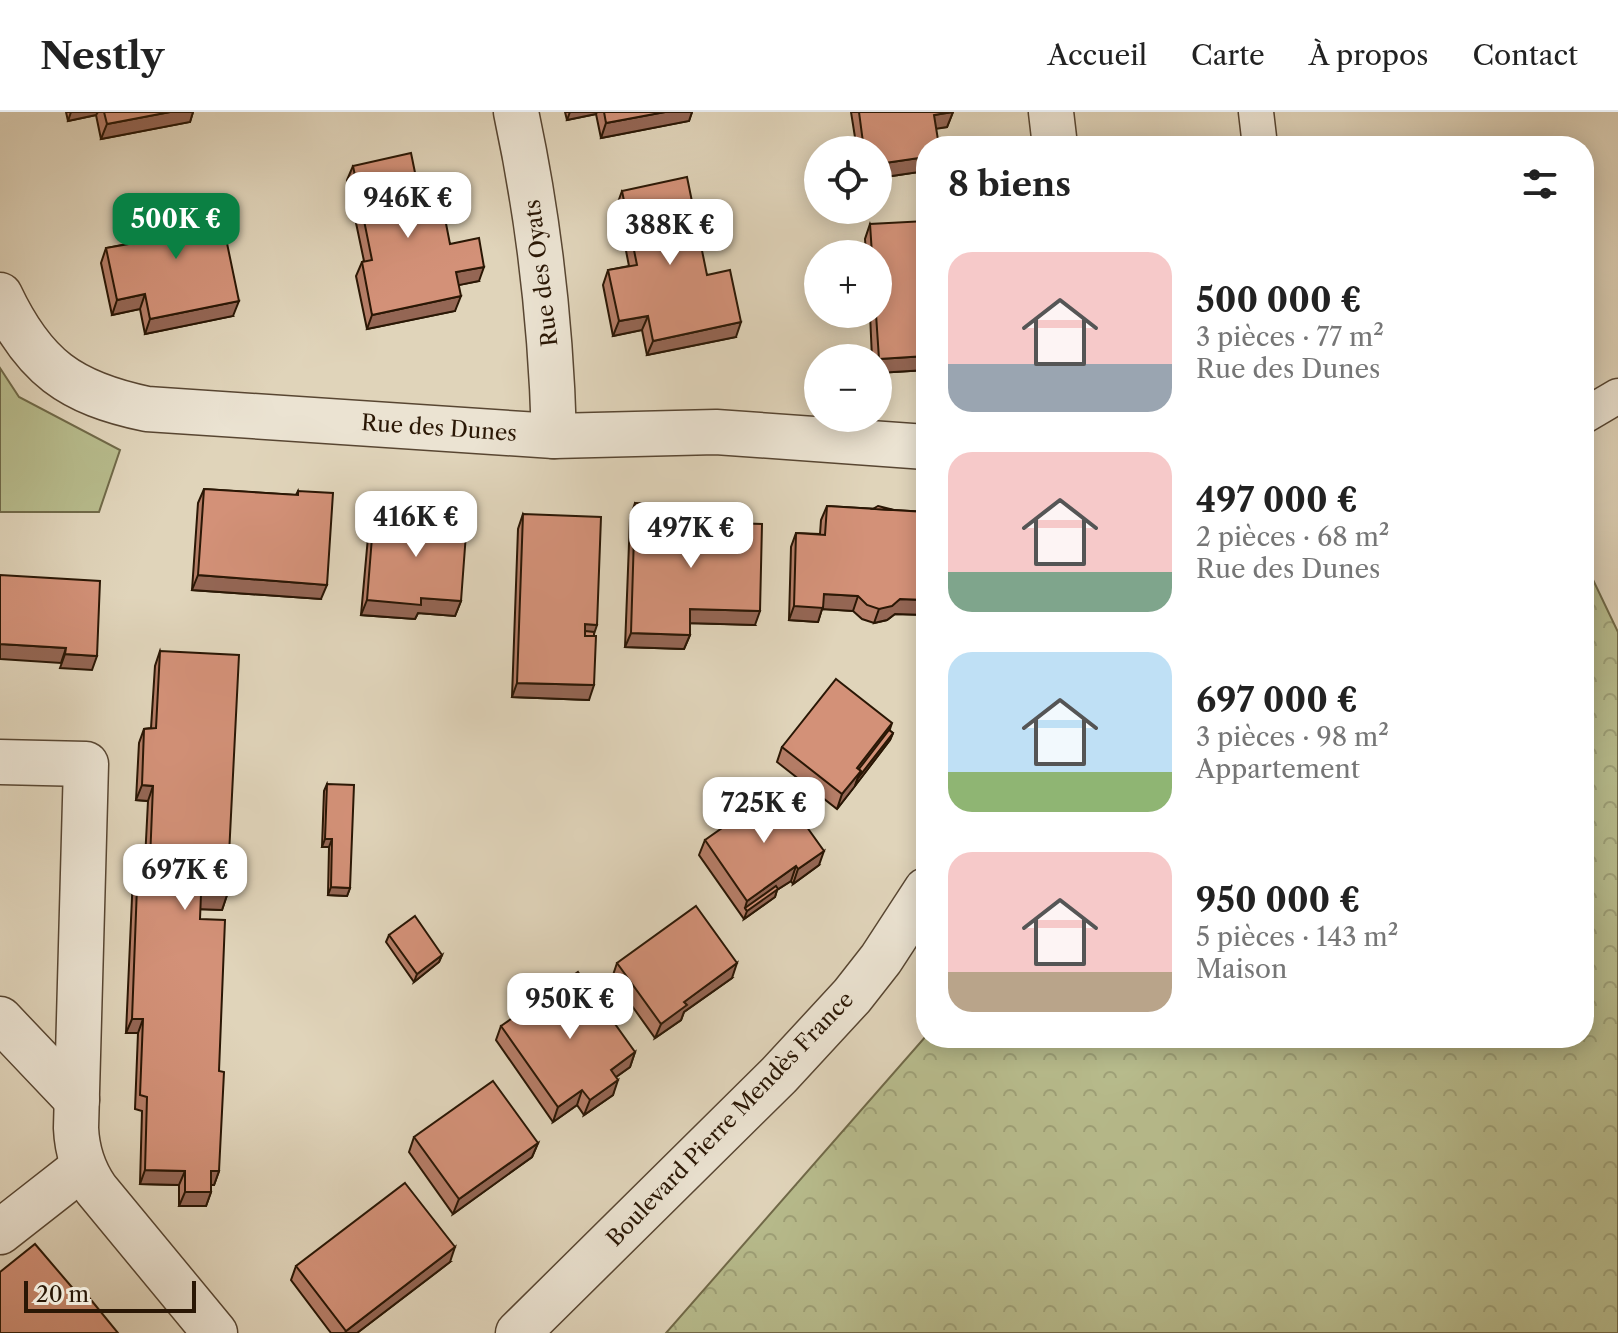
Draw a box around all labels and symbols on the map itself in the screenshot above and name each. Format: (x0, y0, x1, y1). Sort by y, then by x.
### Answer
pin: 946K € (343, 172, 473, 240)
pin: 500K € (111, 193, 241, 261)
street label: Rue des Oyats (519, 198, 563, 348)
pin: 388K € (605, 199, 735, 267)
street label: Rue des Dunes (360, 409, 518, 447)
pin: 416K € (351, 491, 481, 559)
pin: 497K € (626, 502, 756, 570)
pin: 725K € (699, 777, 829, 845)
pin: 697K € (120, 844, 250, 912)
pin: 950K € (505, 973, 635, 1041)
street label: Boulevard Pierre Mendès France (601, 986, 859, 1252)
scale bar (24, 1277, 196, 1313)

